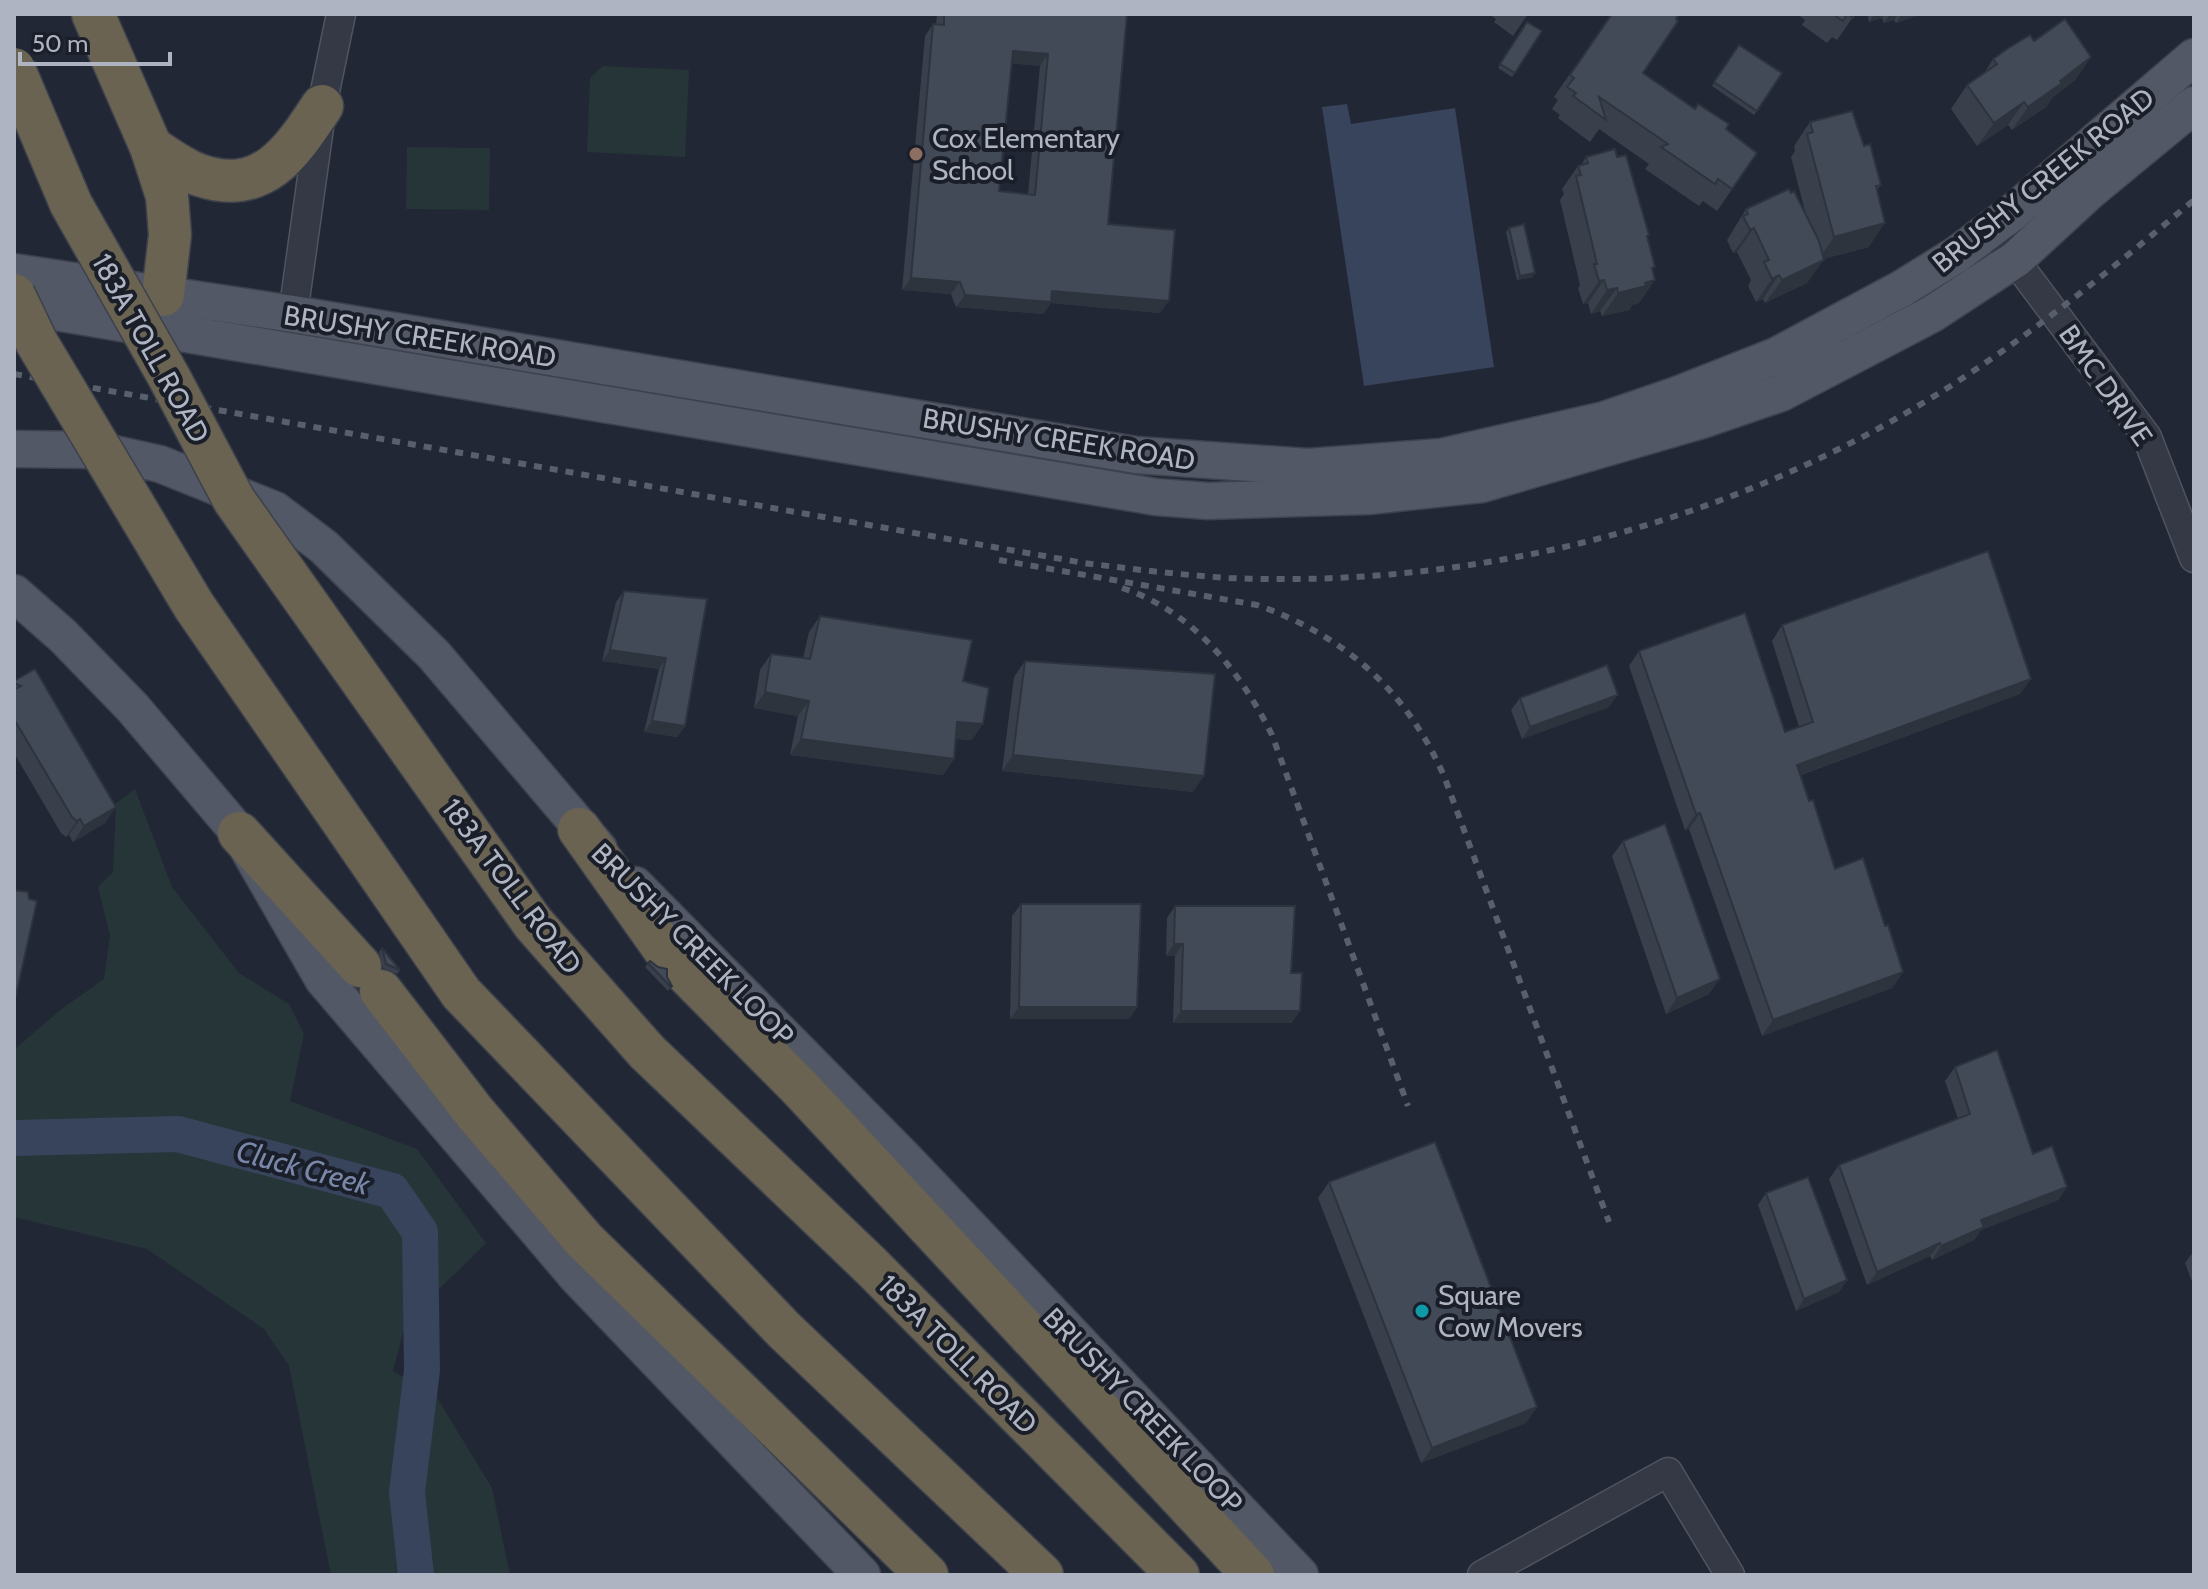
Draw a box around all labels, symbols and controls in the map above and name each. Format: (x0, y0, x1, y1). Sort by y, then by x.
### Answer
scale bar (20, 16, 170, 66)
text: 50 m (32, 29, 88, 58)
street label: BRUSHY CREEK ROAD (1925, 80, 2161, 280)
place label: Cox Elementary School (932, 121, 1120, 187)
marker: Cox Elementary School (907, 145, 925, 163)
street label: 183A TOLL ROAD (85, 248, 217, 448)
street label: BRUSHY CREEK ROAD (281, 298, 559, 374)
street label: BMC DRIVE (2052, 318, 2160, 452)
street label: BRUSHY CREEK ROAD (920, 401, 1198, 477)
street label: 183A TOLL ROAD (435, 792, 589, 980)
street label: BRUSHY CREEK LOOP (585, 836, 801, 1052)
water label: Cluck Creek (232, 1132, 375, 1203)
street label: 183A TOLL ROAD (871, 1267, 1045, 1441)
place label: Square Cow Movers (1438, 1278, 1583, 1344)
street label: BRUSHY CREEK LOOP (1036, 1300, 1250, 1520)
marker: Square Cow Movers (1413, 1302, 1431, 1320)

